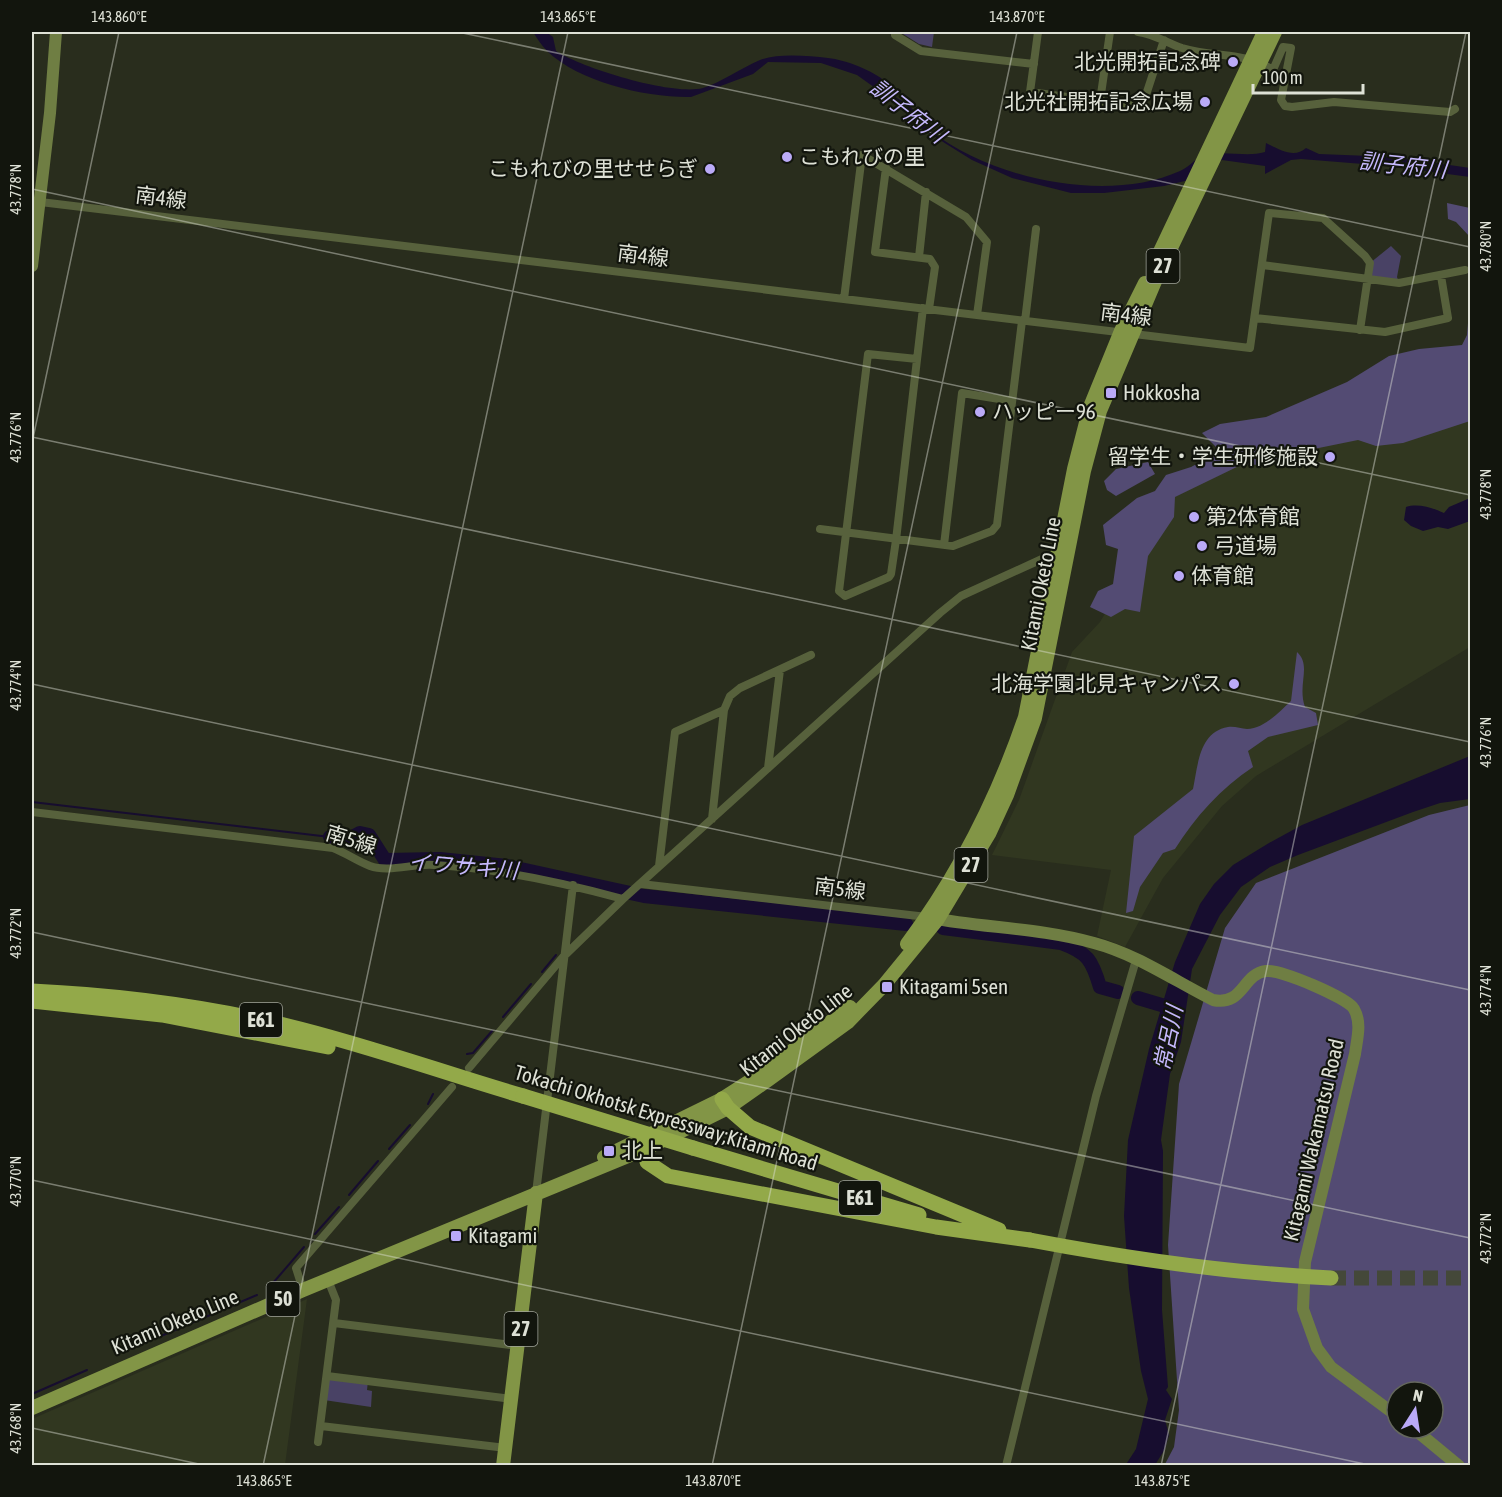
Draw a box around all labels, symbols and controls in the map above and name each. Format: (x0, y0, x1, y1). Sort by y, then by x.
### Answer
text: 143.860°E (91, 8, 147, 25)
text: 143.865°E (540, 8, 596, 25)
text: 143.870°E (989, 8, 1045, 25)
place label: 北光開拓記念碑 (1074, 49, 1221, 73)
marker: 北光開拓記念碑 (1226, 55, 1240, 69)
scale bar (1253, 57, 1362, 95)
text: 100 m (1262, 67, 1303, 88)
water label: 訓子府川 (865, 74, 952, 150)
place label: 北光社開拓記念広場 (1004, 89, 1193, 113)
marker: 北光社開拓記念広場 (1198, 95, 1212, 109)
place label: こもれびの里 (799, 144, 925, 168)
water label: 訓子府川 (1358, 147, 1450, 183)
marker: こもれびの里 (780, 150, 794, 164)
place label: こもれびの里せせらぎ (488, 156, 698, 180)
marker: こもれびの里せせらぎ (703, 162, 717, 176)
text: 43.778°N (7, 164, 24, 214)
street label: 南4線 (134, 182, 188, 212)
text: 43.780°N (1477, 221, 1494, 271)
street label: 南4線 (616, 240, 670, 270)
road number: 27 (1146, 249, 1180, 283)
street label: 南4線 (1099, 299, 1153, 329)
place label: Hokkosha (1123, 380, 1200, 404)
marker: Hokkosha (1104, 386, 1118, 400)
place label: ハッピー96 (992, 399, 1096, 423)
marker: ハッピー96 (973, 405, 987, 419)
text: 43.776°N (7, 412, 24, 462)
place label: 留学生・学生研修施設 (1108, 444, 1318, 468)
marker: 留学生・学生研修施設 (1323, 450, 1337, 464)
text: 43.778°N (1477, 469, 1494, 519)
place label: 第2体育館 (1206, 504, 1300, 528)
marker: 第2体育館 (1187, 510, 1201, 524)
street label: Kitami Oketo Line (1015, 515, 1065, 653)
place label: 弓道場 (1214, 533, 1277, 557)
marker: 弓道場 (1195, 539, 1209, 553)
place label: 体育館 (1191, 563, 1254, 587)
marker: 体育館 (1172, 569, 1186, 583)
text: 43.774°N (7, 660, 24, 710)
place label: 北海学園北見キャンパス (991, 671, 1222, 695)
marker: 北海学園北見キャンパス (1227, 677, 1241, 691)
text: 43.776°N (1477, 717, 1494, 767)
street label: 南5線 (323, 820, 380, 858)
water label: イワサキ川 (407, 848, 521, 884)
road number: 27 (954, 848, 988, 882)
street label: 南5線 (813, 873, 867, 903)
text: 43.772°N (7, 908, 24, 958)
text: 43.774°N (1477, 965, 1494, 1015)
place label: Kitagami 5sen (899, 974, 1008, 998)
street label: Kitami Oketo Line (735, 978, 856, 1080)
marker: Kitagami 5sen (880, 980, 894, 994)
water label: 常呂川 (1148, 1001, 1188, 1073)
road number: E61 (240, 1003, 282, 1037)
street label: Kitagami Wakamatsu Road (1278, 1036, 1348, 1243)
street label: Tokachi Okhotsk Expressway;Kitami Road (512, 1059, 821, 1175)
place label: 北上 (621, 1138, 663, 1162)
marker: 北上 (602, 1144, 616, 1158)
text: 43.770°N (7, 1156, 24, 1206)
road number: E61 (839, 1181, 881, 1215)
text: 43.772°N (1477, 1213, 1494, 1263)
place label: Kitagami (468, 1223, 537, 1247)
marker: Kitagami (449, 1229, 463, 1243)
road number: 50 (266, 1282, 300, 1316)
street label: Kitami Oketo Line (107, 1284, 242, 1359)
road number: 27 (504, 1312, 538, 1346)
north arrow (1385, 1380, 1445, 1440)
text: N (1412, 1386, 1425, 1405)
text: 43.768°N (7, 1403, 24, 1453)
text: 143.865°E (236, 1472, 292, 1489)
text: 143.870°E (685, 1472, 741, 1489)
text: 143.875°E (1134, 1472, 1190, 1489)

